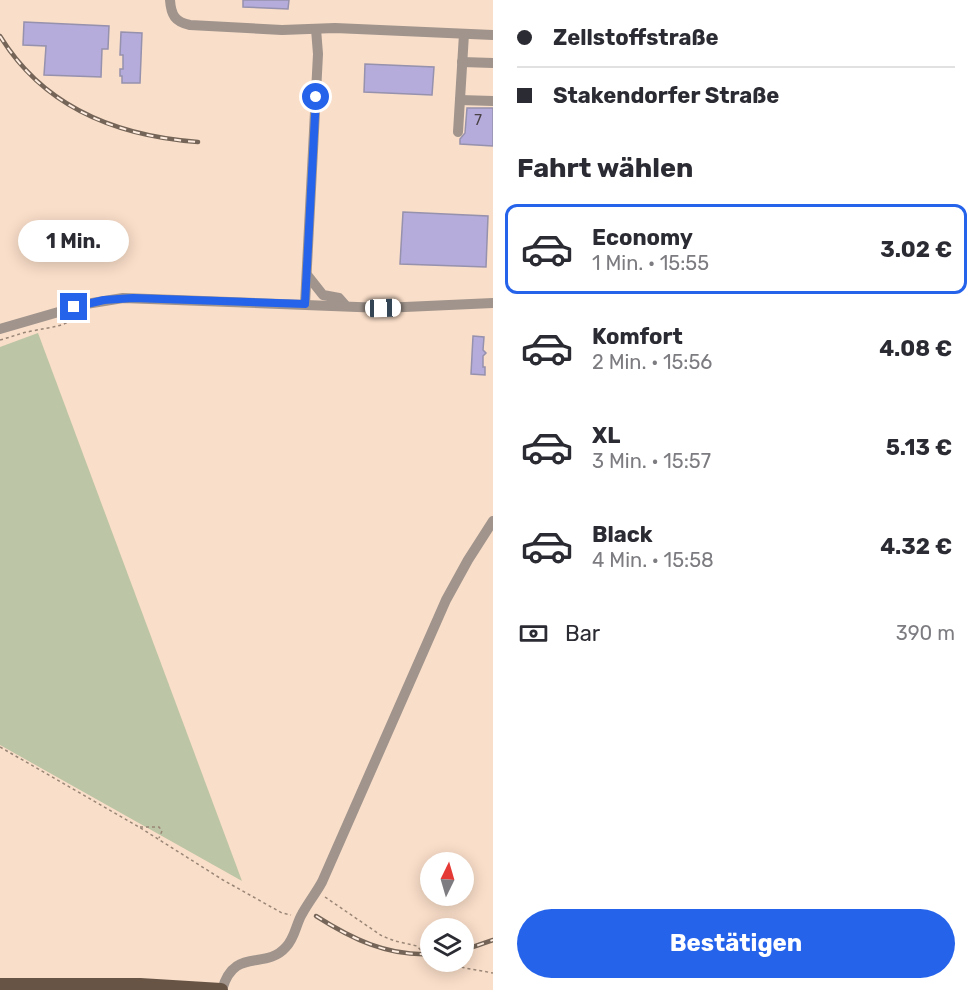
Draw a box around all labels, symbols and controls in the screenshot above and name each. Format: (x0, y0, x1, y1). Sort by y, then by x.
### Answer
text: Zellstoffstraße (553, 24, 719, 51)
text: Stakendorfer Straße (553, 82, 779, 109)
route start (302, 83, 329, 110)
house number: 7 (474, 111, 482, 129)
text: Fahrt wählen (517, 152, 693, 184)
callout: 1 Min. (19, 220, 130, 262)
icon: car (520, 222, 574, 276)
text: Economy (592, 224, 693, 251)
text: 1 Min. (46, 229, 101, 253)
text: 3.02 € (880, 236, 952, 263)
text: 1 Min. · 15:55 (592, 251, 709, 275)
route end (60, 293, 87, 320)
car (365, 299, 401, 317)
icon: car (520, 321, 574, 375)
text: Komfort (592, 323, 683, 350)
text: 4.08 € (879, 335, 952, 362)
text: 2 Min. · 15:56 (592, 350, 712, 374)
icon: car (520, 420, 574, 474)
text: XL (592, 422, 620, 449)
text: 5.13 € (886, 434, 952, 461)
text: 3 Min. · 15:57 (592, 449, 711, 473)
icon: car (520, 519, 574, 573)
text: Black (592, 521, 653, 548)
text: 4.32 € (880, 533, 952, 560)
text: 4 Min. · 15:58 (592, 548, 714, 572)
icon: cash (517, 617, 550, 650)
text: Bar (565, 620, 600, 647)
text: 390 m (896, 621, 955, 645)
north arrow (420, 852, 474, 906)
map controls (420, 852, 474, 972)
button: Bestätigen (517, 909, 955, 978)
button: layers (420, 918, 474, 972)

